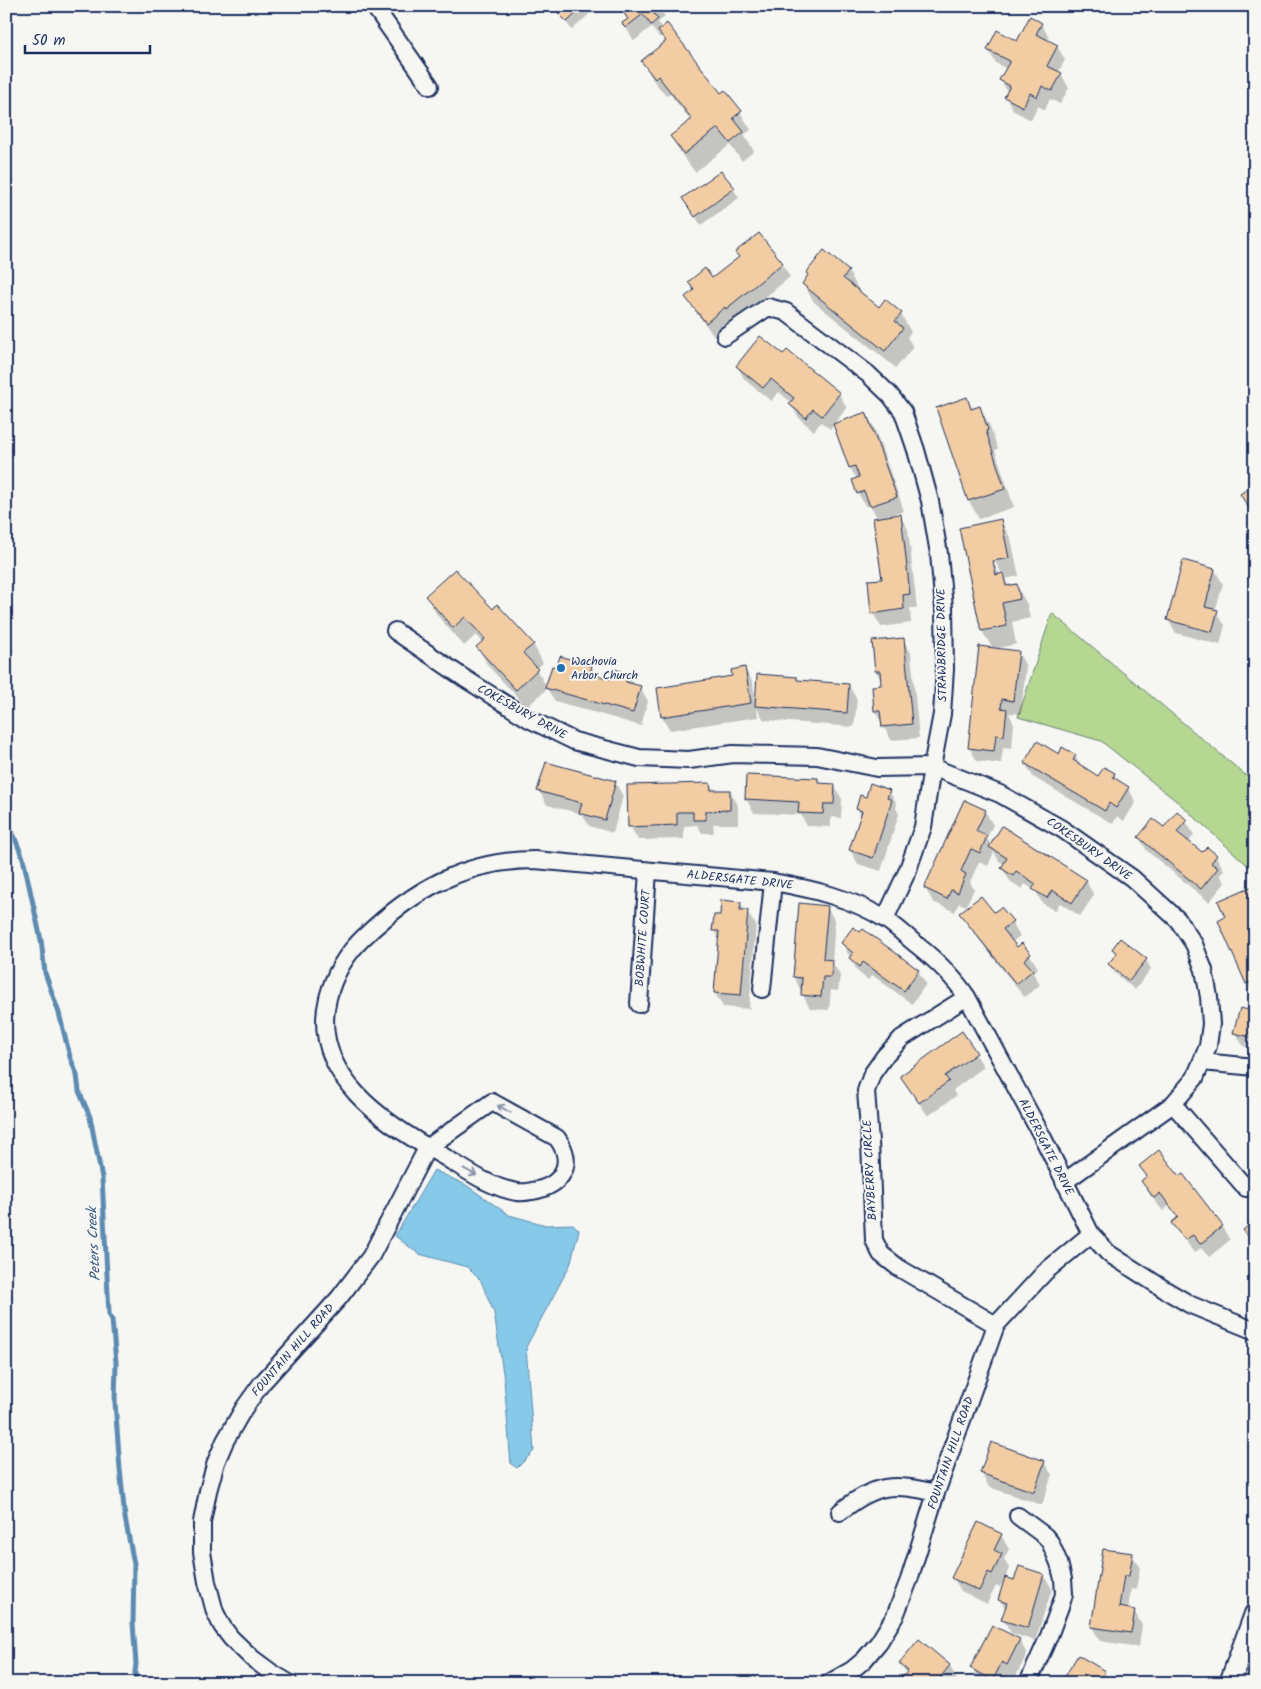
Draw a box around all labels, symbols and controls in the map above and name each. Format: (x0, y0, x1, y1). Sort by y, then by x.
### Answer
scale bar (25, 22, 150, 54)
text: 50 m (32, 29, 66, 53)
street label: STRAWBRIDGE DRIVE (931, 587, 952, 702)
place label: Wachovia Arbor Church (571, 652, 638, 685)
marker: Wachovia Arbor Church (555, 662, 567, 674)
street label: COKESBURY DRIVE (473, 679, 571, 745)
street label: COKESBURY DRIVE (1042, 812, 1136, 886)
street label: ALDERSGATE DRIVE (686, 865, 795, 895)
street label: BOBWHITE COURT (630, 887, 656, 987)
street label: ALDERSGATE DRIVE (1013, 1095, 1079, 1200)
one-way arrow (498, 1103, 512, 1113)
street label: BAYBERRY CIRCLE (858, 1118, 882, 1221)
one-way arrow (462, 1168, 477, 1177)
water label: Peters Creek (81, 1204, 107, 1282)
street label: FOUNTAIN HILL ROAD (247, 1299, 339, 1401)
street label: FOUNTAIN HILL ROAD (923, 1394, 979, 1512)

